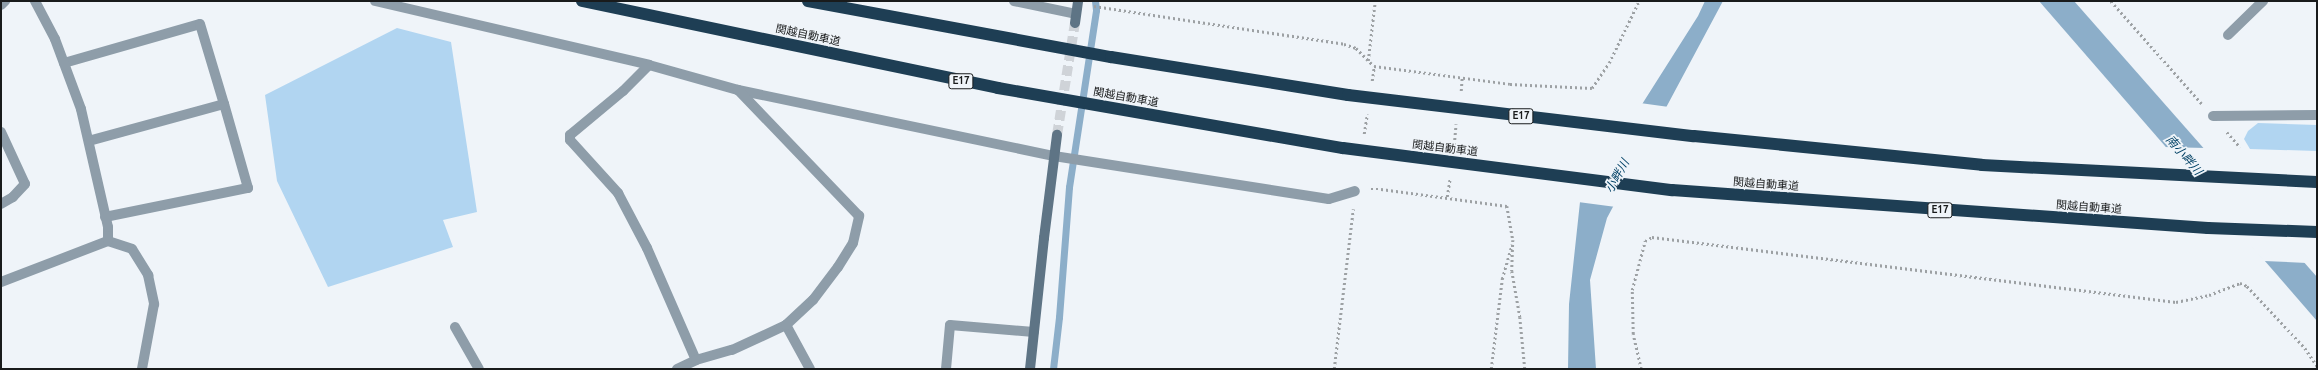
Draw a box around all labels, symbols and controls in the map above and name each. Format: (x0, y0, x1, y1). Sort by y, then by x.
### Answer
street label: 関越自動車道 (774, 22, 842, 48)
road number: E17 (948, 73, 974, 89)
street label: 関越自動車道 (1092, 85, 1160, 109)
road number: E17 (1508, 108, 1534, 124)
water label: 南小畔川 (2163, 132, 2205, 178)
street label: 関越自動車道 (1411, 137, 1479, 159)
water label: 小畔川 (1602, 157, 1632, 195)
street label: 関越自動車道 (1733, 175, 1799, 193)
street label: 関越自動車道 (2056, 198, 2122, 216)
road number: E17 (1927, 202, 1953, 218)

